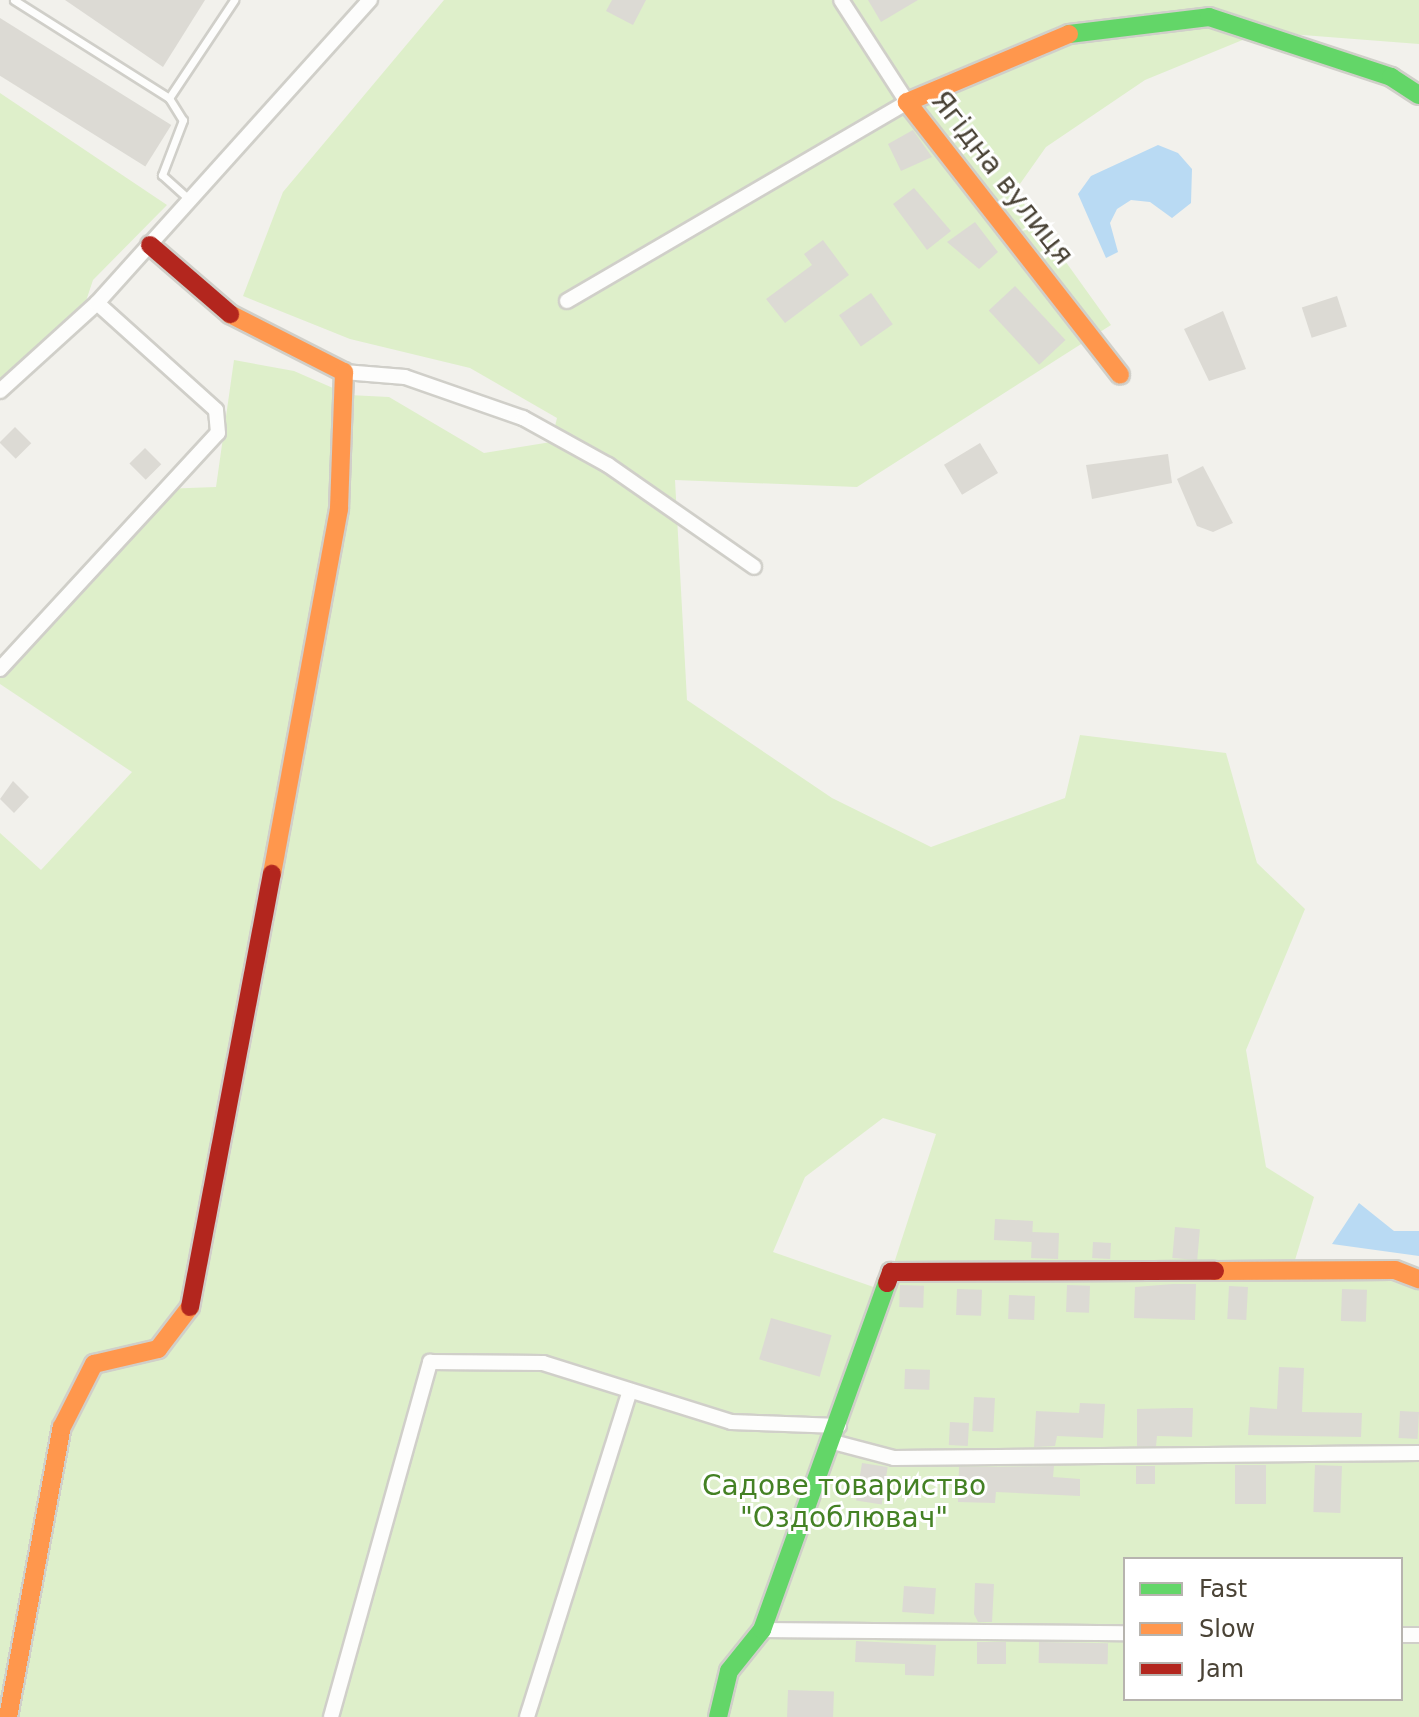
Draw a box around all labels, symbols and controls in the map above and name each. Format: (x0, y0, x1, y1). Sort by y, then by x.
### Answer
street label: Ягідна вулиця (924, 85, 1080, 271)
park label: Садове товариство "Оздоблювач" (702, 1469, 986, 1535)
legend (1123, 1557, 1403, 1701)
text: Fast (1199, 1575, 1247, 1603)
text: Slow (1199, 1615, 1255, 1643)
text: Jam (1199, 1655, 1244, 1683)

